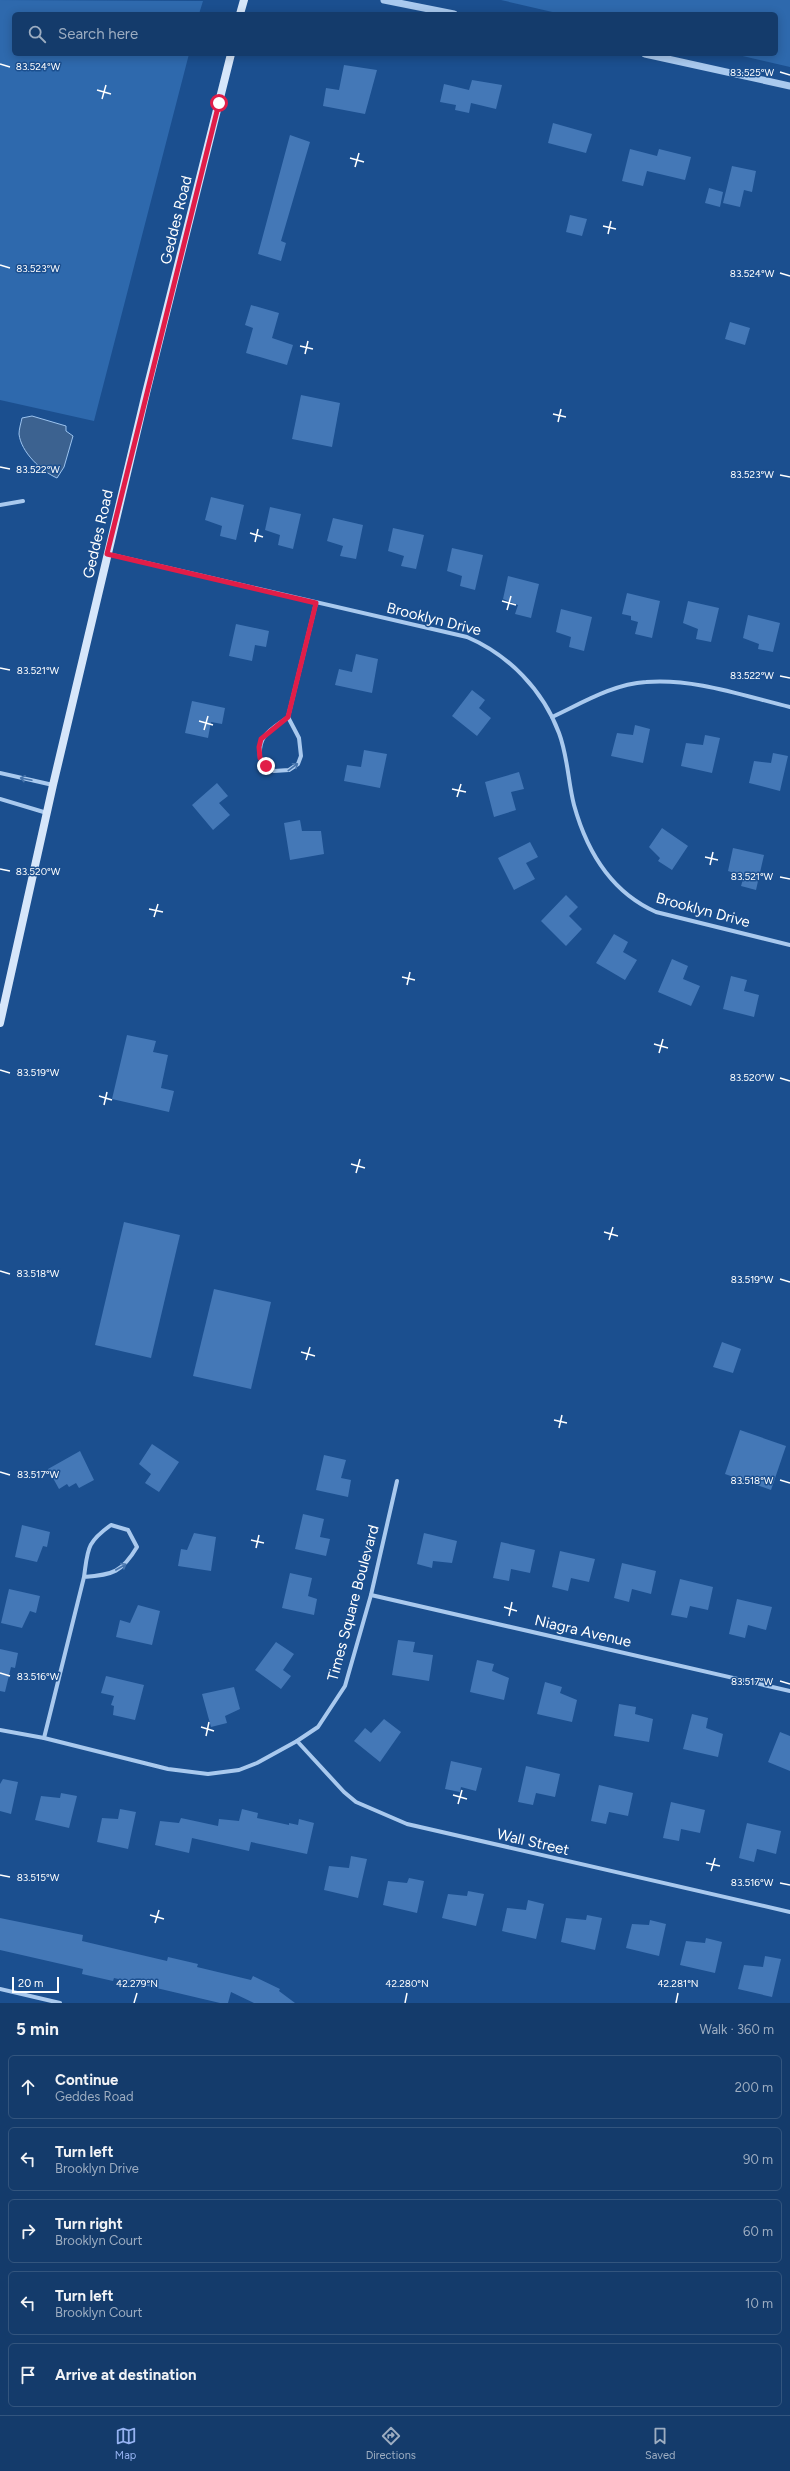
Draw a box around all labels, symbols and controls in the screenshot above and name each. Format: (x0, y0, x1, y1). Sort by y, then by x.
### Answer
search box (12, 12, 778, 56)
icon: search (26, 23, 48, 45)
text: Search here (58, 25, 138, 43)
text: 83.524°W (16, 60, 61, 73)
text: 83.525°W (730, 66, 774, 79)
route start (210, 94, 228, 112)
street label: Geddes Road (156, 174, 196, 266)
text: 83.523°W (16, 262, 60, 275)
text: 83.524°W (730, 267, 775, 280)
text: 83.522°W (16, 463, 60, 476)
text: 83.523°W (730, 468, 774, 481)
street label: Geddes Road (79, 488, 117, 580)
street label: Brooklyn Drive (385, 599, 483, 639)
text: 83.521°W (17, 664, 60, 677)
text: 83.522°W (730, 669, 774, 682)
route end (257, 757, 275, 775)
one-way arrow (287, 762, 298, 771)
one-way arrow (20, 774, 33, 782)
text: 83.520°W (16, 865, 61, 878)
text: 83.521°W (731, 870, 774, 883)
street label: Brooklyn Drive (654, 889, 752, 931)
text: 83.519°W (17, 1066, 60, 1079)
text: 83.520°W (730, 1071, 775, 1084)
text: 83.518°W (17, 1267, 60, 1280)
text: 83.519°W (731, 1273, 774, 1286)
text: 83.517°W (17, 1468, 59, 1481)
text: 83.518°W (731, 1474, 774, 1487)
street label: Times Square Boulevard (323, 1523, 383, 1683)
one-way arrow (115, 1563, 127, 1571)
street label: Niagra Avenue (533, 1611, 633, 1651)
text: 83.516°W (17, 1670, 60, 1683)
text: 83.517°W (731, 1675, 773, 1688)
street label: Wall Street (495, 1825, 571, 1859)
text: 83.515°W (17, 1871, 60, 1884)
text: 83.516°W (731, 1876, 774, 1889)
scale bar (12, 1975, 59, 1994)
text: 20 m (18, 1977, 43, 1990)
text: 42.279°N (116, 1977, 158, 1990)
text: 42.280°N (385, 1977, 429, 1990)
text: 42.281°N (657, 1977, 699, 1990)
text: 5 min (16, 2019, 59, 2039)
text: Walk · 360 m (699, 2022, 774, 2037)
text: Continue (55, 2071, 118, 2089)
icon: ahead (17, 2076, 39, 2098)
text: 200 m (735, 2080, 773, 2095)
text: Geddes Road (55, 2089, 134, 2104)
text: Turn left (55, 2143, 113, 2161)
icon: left (17, 2148, 39, 2170)
text: 90 m (743, 2152, 773, 2167)
text: Brooklyn Drive (55, 2161, 139, 2176)
text: Turn right (55, 2215, 123, 2233)
icon: right (17, 2220, 39, 2242)
text: 60 m (743, 2224, 773, 2239)
text: Brooklyn Court (55, 2233, 142, 2248)
text: Turn left (55, 2287, 113, 2305)
icon: left (17, 2292, 39, 2314)
text: 10 m (745, 2296, 773, 2311)
text: Brooklyn Court (55, 2305, 142, 2320)
icon: arrive (17, 2364, 39, 2386)
text: Arrive at destination (55, 2366, 196, 2384)
tab: Map (115, 2425, 137, 2462)
tab: Directions (366, 2425, 416, 2462)
tab: Saved (645, 2425, 675, 2462)

